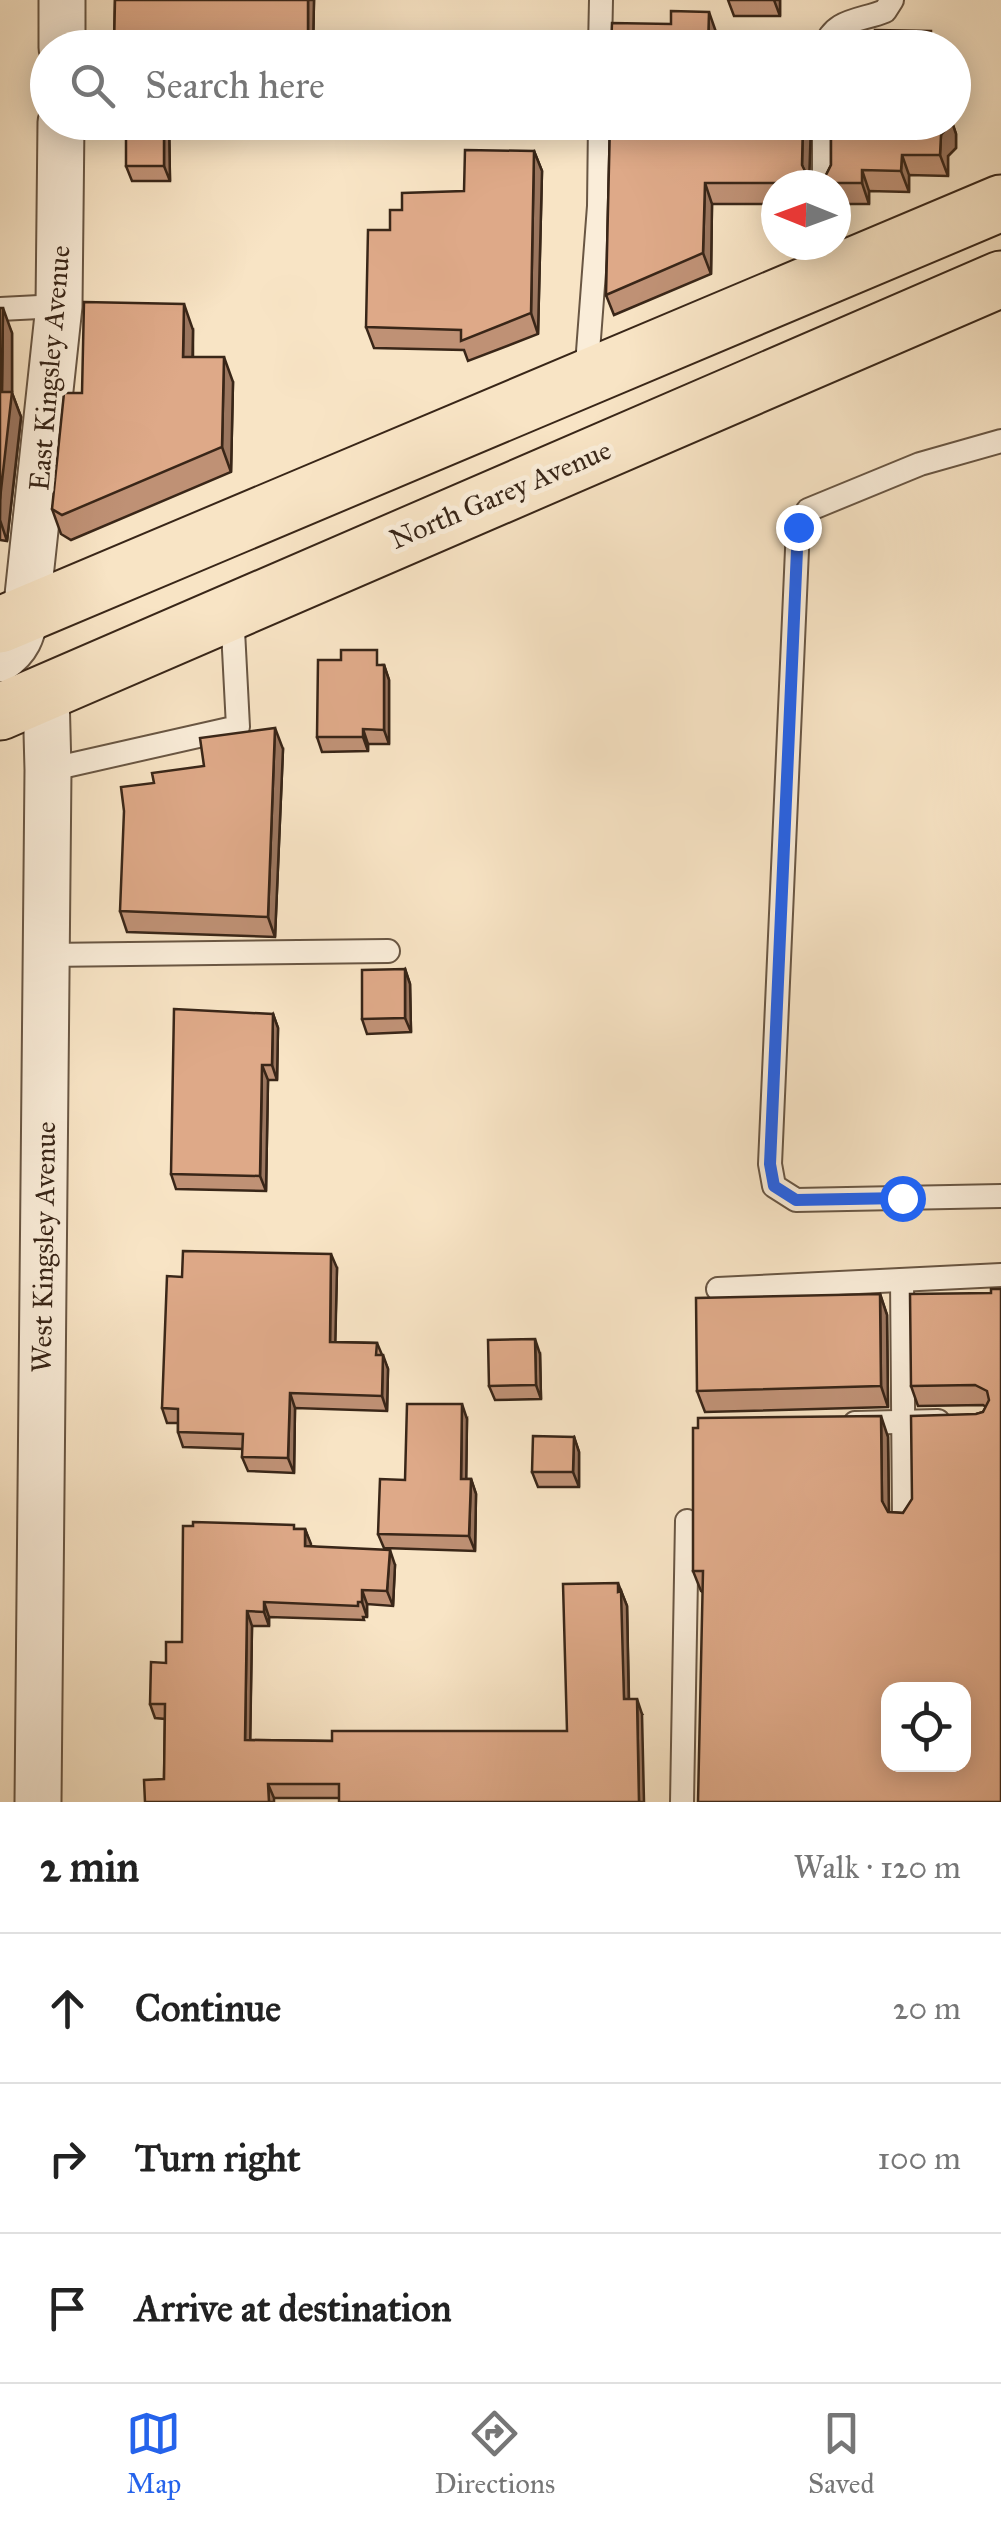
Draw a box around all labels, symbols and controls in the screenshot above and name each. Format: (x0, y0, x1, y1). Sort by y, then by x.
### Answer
search box (30, 30, 971, 140)
icon: search (65, 58, 120, 113)
text: Search here (145, 62, 325, 108)
north arrow (761, 170, 851, 260)
street label: East Kingsley Avenue (21, 244, 78, 492)
street label: North Garey Avenue (384, 432, 616, 557)
route end (776, 505, 822, 551)
street label: West Kingsley Avenue (24, 1121, 63, 1373)
route start (880, 1176, 926, 1222)
map controls (881, 1682, 971, 1772)
button: locate (881, 1682, 971, 1772)
text: 2 min (40, 1841, 139, 1893)
text: Walk · 120 m (794, 1848, 961, 1887)
icon: ahead (40, 1981, 95, 2036)
text: Continue (135, 1985, 281, 2031)
text: 20 m (893, 1989, 961, 2028)
icon: right (40, 2131, 95, 2186)
text: Turn right (135, 2135, 301, 2181)
text: 100 m (877, 2139, 961, 2178)
icon: arrive (40, 2281, 95, 2336)
text: Arrive at destination (135, 2285, 452, 2331)
tab: Map (126, 2406, 181, 2501)
tab: Directions (434, 2406, 555, 2501)
tab: Saved (808, 2406, 875, 2501)

